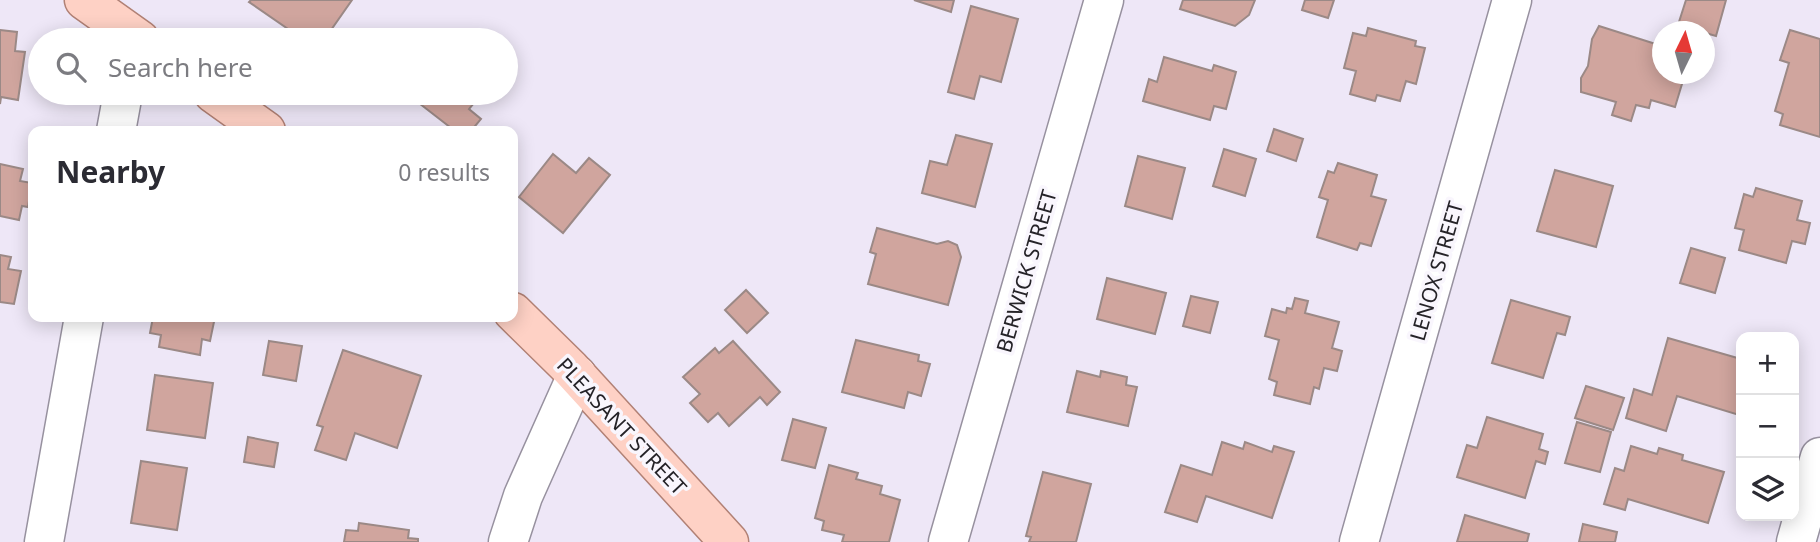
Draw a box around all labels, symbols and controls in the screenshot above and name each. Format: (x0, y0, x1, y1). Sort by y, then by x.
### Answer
north arrow (1652, 21, 1715, 84)
search box (28, 28, 518, 105)
icon: search (52, 48, 90, 86)
text: Search here (108, 49, 253, 85)
text: Nearby (56, 151, 165, 192)
text: 0 results (398, 156, 490, 188)
street label: BERWICK STREET (989, 186, 1063, 356)
street label: LENOX STREET (1403, 198, 1469, 344)
map controls (1736, 332, 1799, 521)
button: + (1736, 332, 1799, 395)
street label: PLEASANT STREET (551, 351, 693, 501)
button: − (1736, 395, 1799, 458)
button: layers (1736, 458, 1799, 521)

